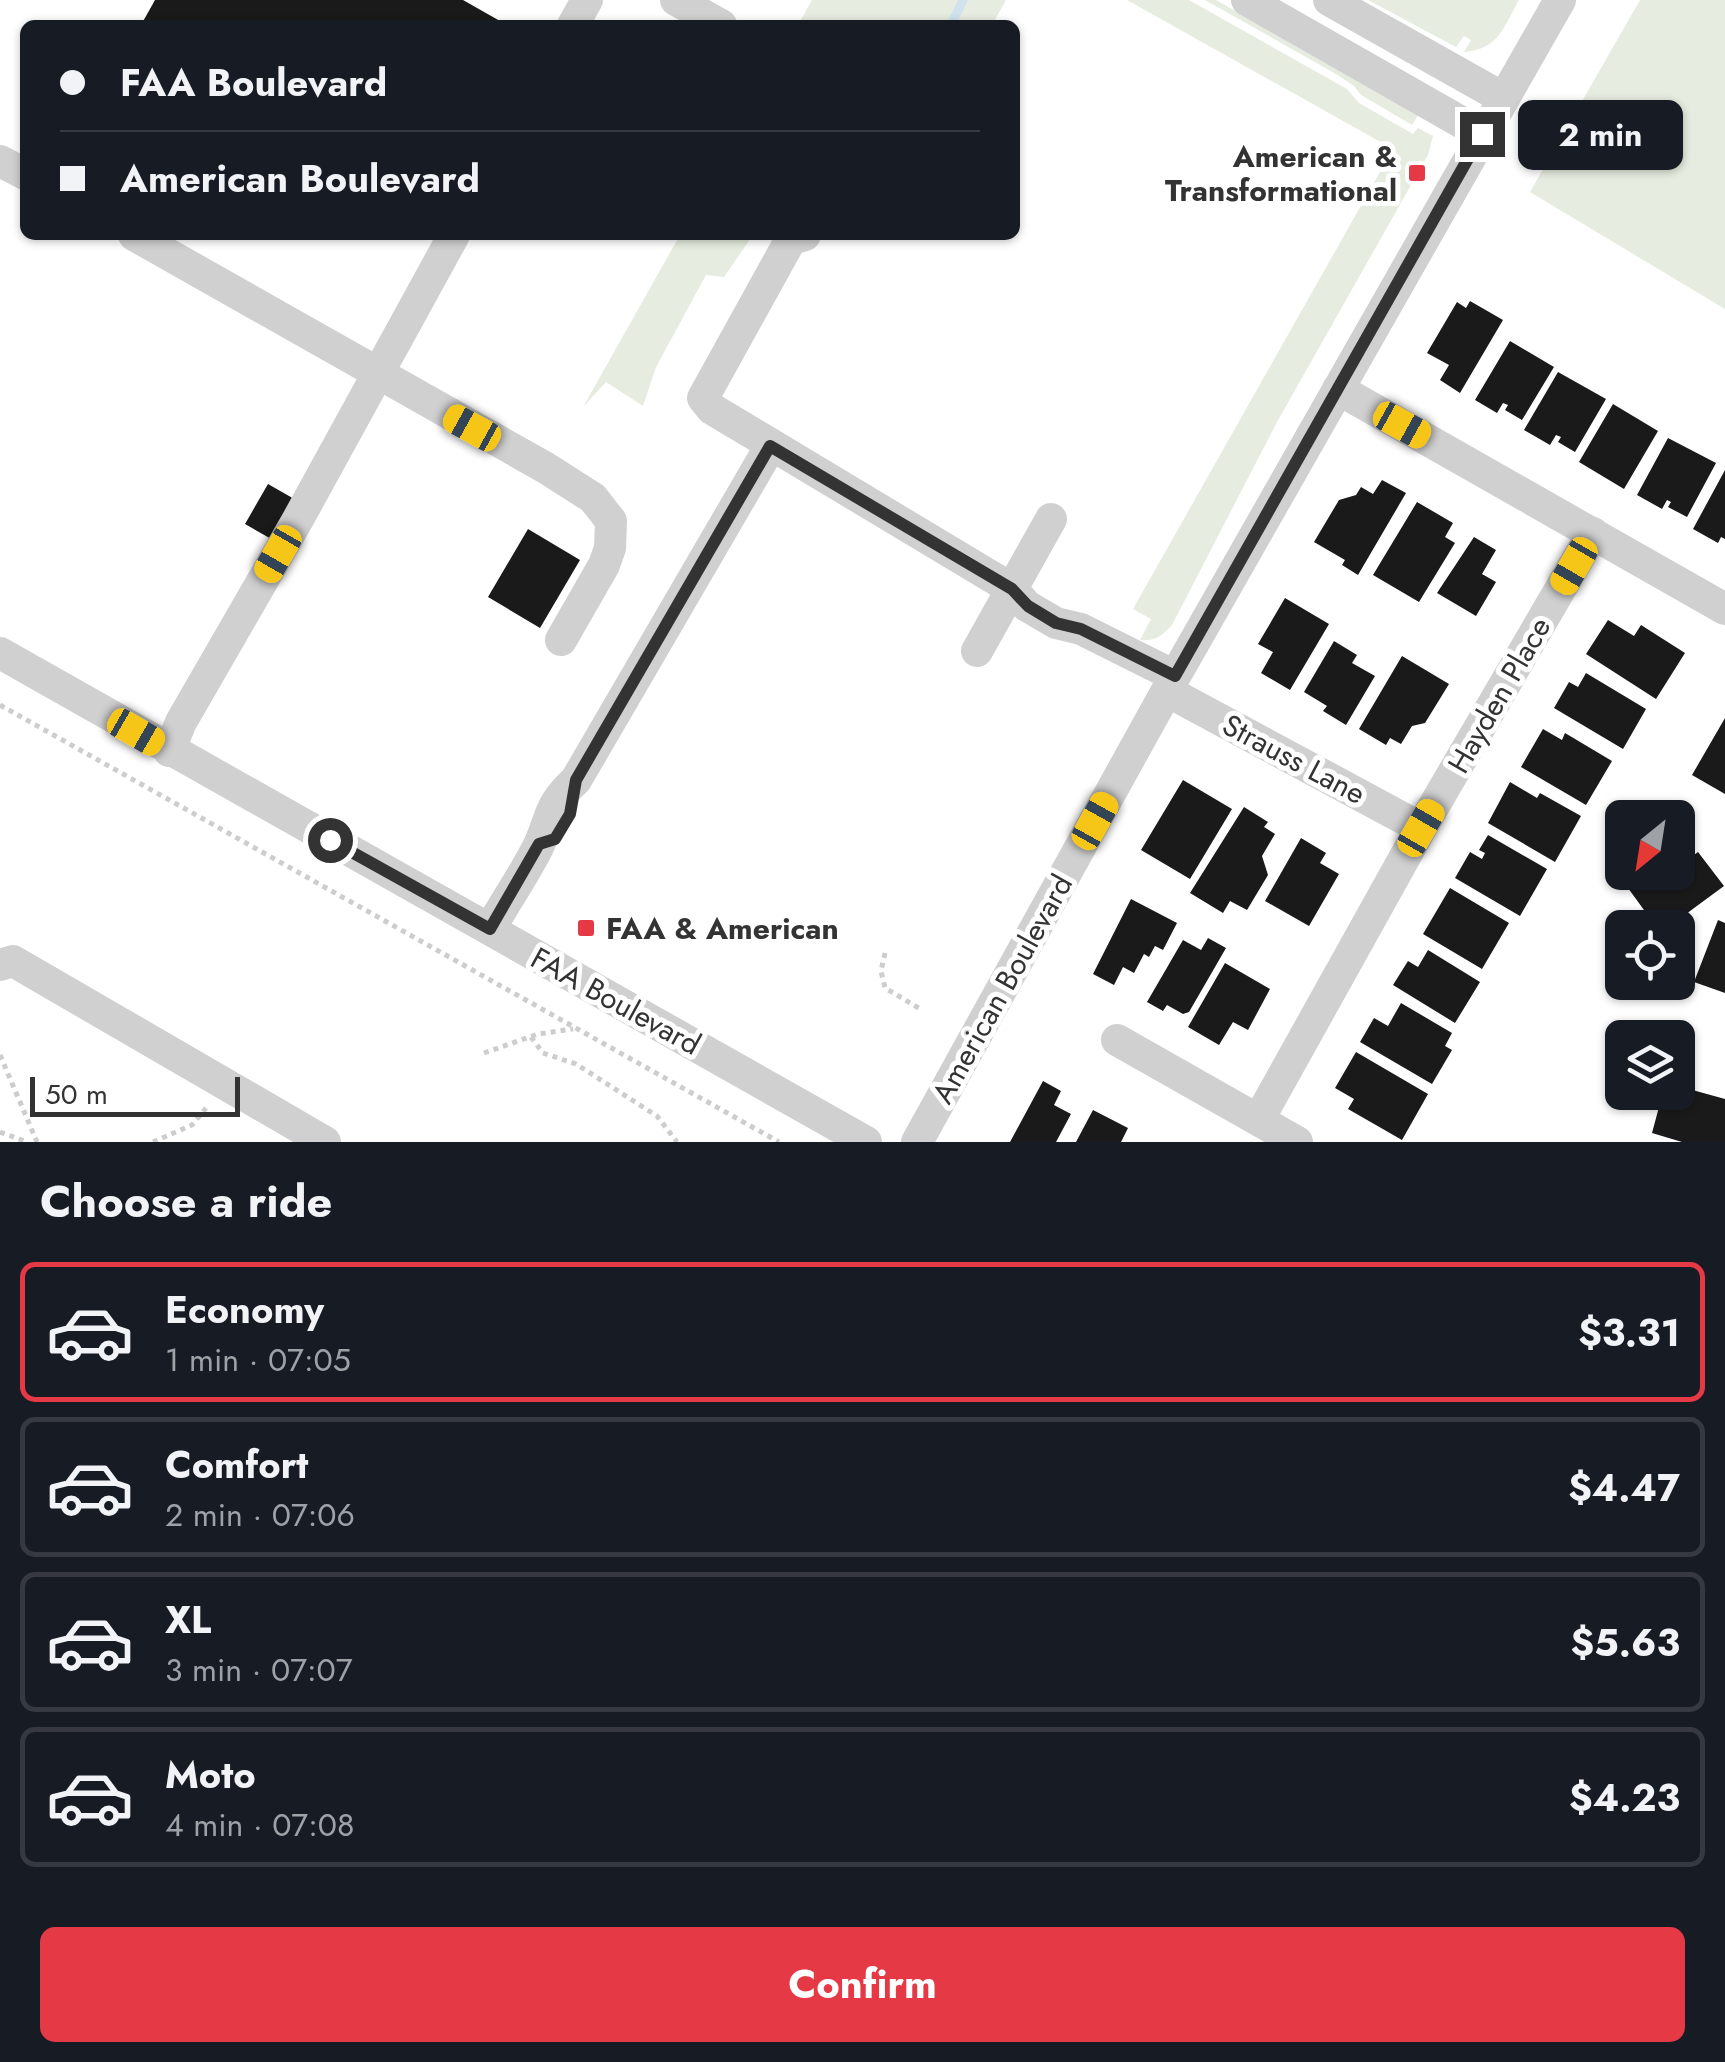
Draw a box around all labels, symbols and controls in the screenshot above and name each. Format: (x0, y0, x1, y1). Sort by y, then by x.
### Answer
text: FAA Boulevard (120, 55, 387, 110)
callout: 2 min (1517, 99, 1682, 169)
route end (1460, 112, 1505, 157)
text: 2 min (1558, 112, 1643, 158)
place label: American & Transformational (1165, 135, 1397, 212)
text: American Boulevard (120, 151, 480, 206)
marker: American & Transformational (1406, 162, 1428, 184)
car (1368, 397, 1436, 453)
car (438, 400, 506, 456)
car (250, 521, 306, 587)
car (1546, 533, 1602, 599)
street label: Hayden Place (1437, 609, 1561, 781)
street label: Strauss Lane (1215, 703, 1373, 815)
car (103, 704, 169, 760)
car (1067, 787, 1123, 855)
car (1393, 795, 1449, 861)
north arrow (1605, 800, 1695, 890)
map controls (1605, 800, 1695, 1110)
route start (308, 818, 353, 863)
street label: American Boulevard (921, 867, 1083, 1111)
place label: FAA & American (606, 907, 839, 950)
button: locate (1605, 910, 1695, 1000)
marker: FAA & American (575, 917, 597, 939)
street label: FAA Boulevard (523, 937, 709, 1065)
button: layers (1605, 1020, 1695, 1110)
scale bar (30, 1072, 240, 1116)
text: 50 m (45, 1074, 108, 1115)
text: Choose a ride (40, 1169, 332, 1234)
text: Economy (165, 1282, 324, 1337)
icon: car (45, 1287, 135, 1377)
text: $3.31 (1578, 1305, 1680, 1360)
text: 1 min · 07:05 (165, 1337, 351, 1383)
text: Comfort (165, 1437, 308, 1492)
icon: car (45, 1442, 135, 1532)
text: $4.47 (1568, 1460, 1680, 1515)
text: 2 min · 07:06 (165, 1492, 355, 1538)
text: XL (165, 1592, 211, 1647)
icon: car (45, 1597, 135, 1687)
text: $5.63 (1571, 1615, 1680, 1670)
text: 3 min · 07:07 (165, 1647, 353, 1693)
text: Moto (165, 1747, 256, 1802)
icon: car (45, 1752, 135, 1842)
text: $4.23 (1569, 1770, 1680, 1825)
text: 4 min · 07:08 (165, 1802, 354, 1848)
button: Confirm (40, 1927, 1685, 2042)

